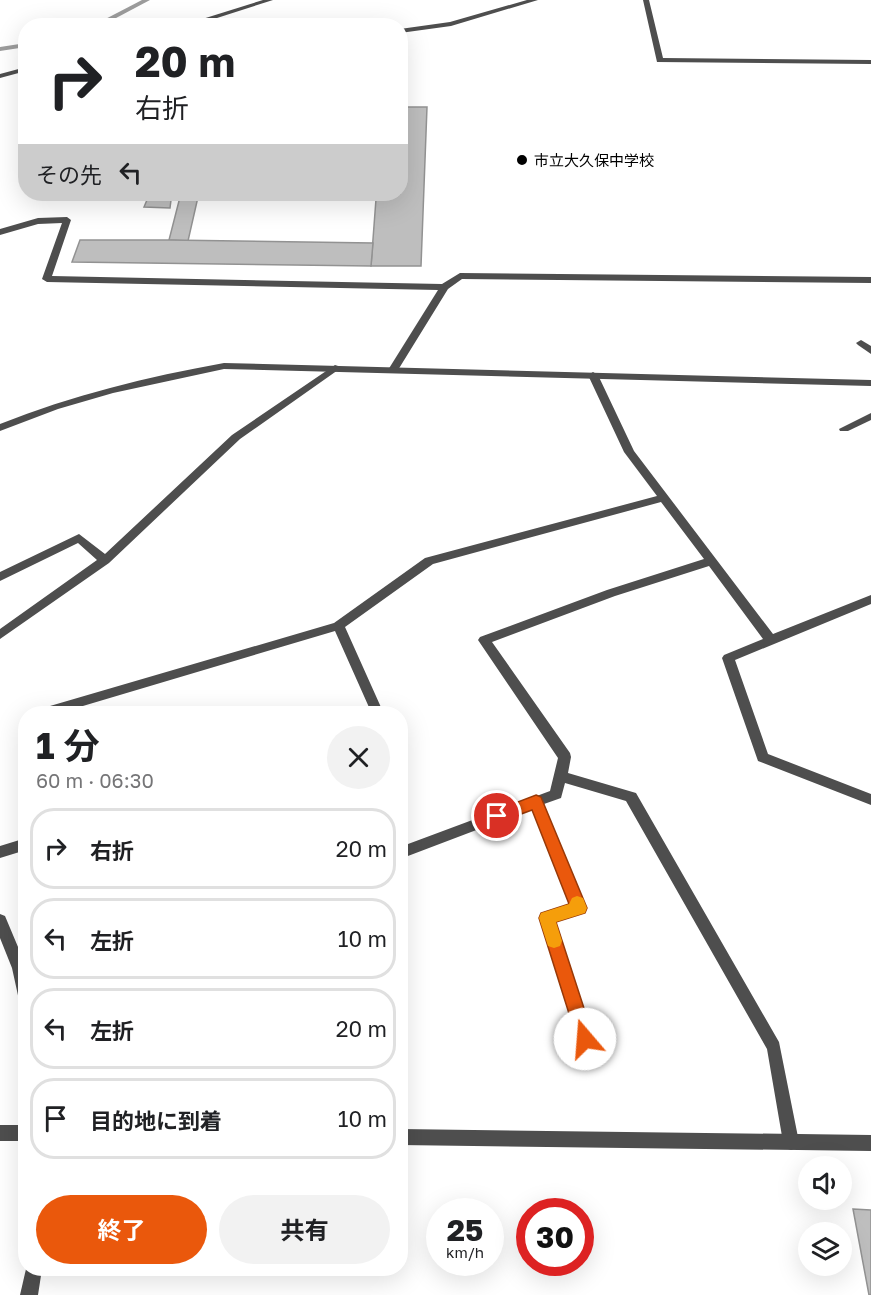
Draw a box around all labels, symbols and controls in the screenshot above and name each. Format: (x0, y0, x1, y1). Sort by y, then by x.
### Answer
text: 20 m (135, 36, 235, 86)
icon: right (36, 42, 114, 120)
text: 右折 (135, 92, 189, 124)
place label: 市立大久保中学校 (534, 151, 654, 169)
marker: 市立大久保中学校 (515, 153, 529, 167)
icon: left (114, 156, 147, 189)
text: その先 (36, 161, 102, 188)
text: 1 分 (36, 724, 100, 767)
button: close (327, 726, 390, 789)
text: 60 m · 06:30 (36, 768, 154, 792)
pin (471, 790, 522, 841)
icon: arrive (480, 799, 513, 832)
icon: right (39, 832, 72, 865)
text: 20 m (336, 835, 387, 862)
text: 右折 (90, 837, 134, 864)
icon: left (39, 922, 72, 955)
text: 10 m (338, 925, 387, 952)
text: 左折 (90, 927, 134, 954)
position arrow (553, 1007, 617, 1071)
icon: left (39, 1012, 72, 1045)
text: 20 m (336, 1015, 387, 1042)
text: 左折 (90, 1017, 134, 1044)
icon: arrive (39, 1102, 72, 1135)
text: 10 m (338, 1105, 387, 1132)
text: 目的地に到着 (90, 1107, 222, 1134)
map controls (798, 1156, 852, 1276)
button: sound (798, 1156, 852, 1210)
button: 終了 (36, 1195, 207, 1264)
button: 共有 (219, 1195, 390, 1264)
speed limit sign: 30 (516, 1198, 594, 1276)
text: 25 (447, 1212, 483, 1248)
button: layers (798, 1222, 852, 1276)
text: km/h (446, 1243, 484, 1261)

